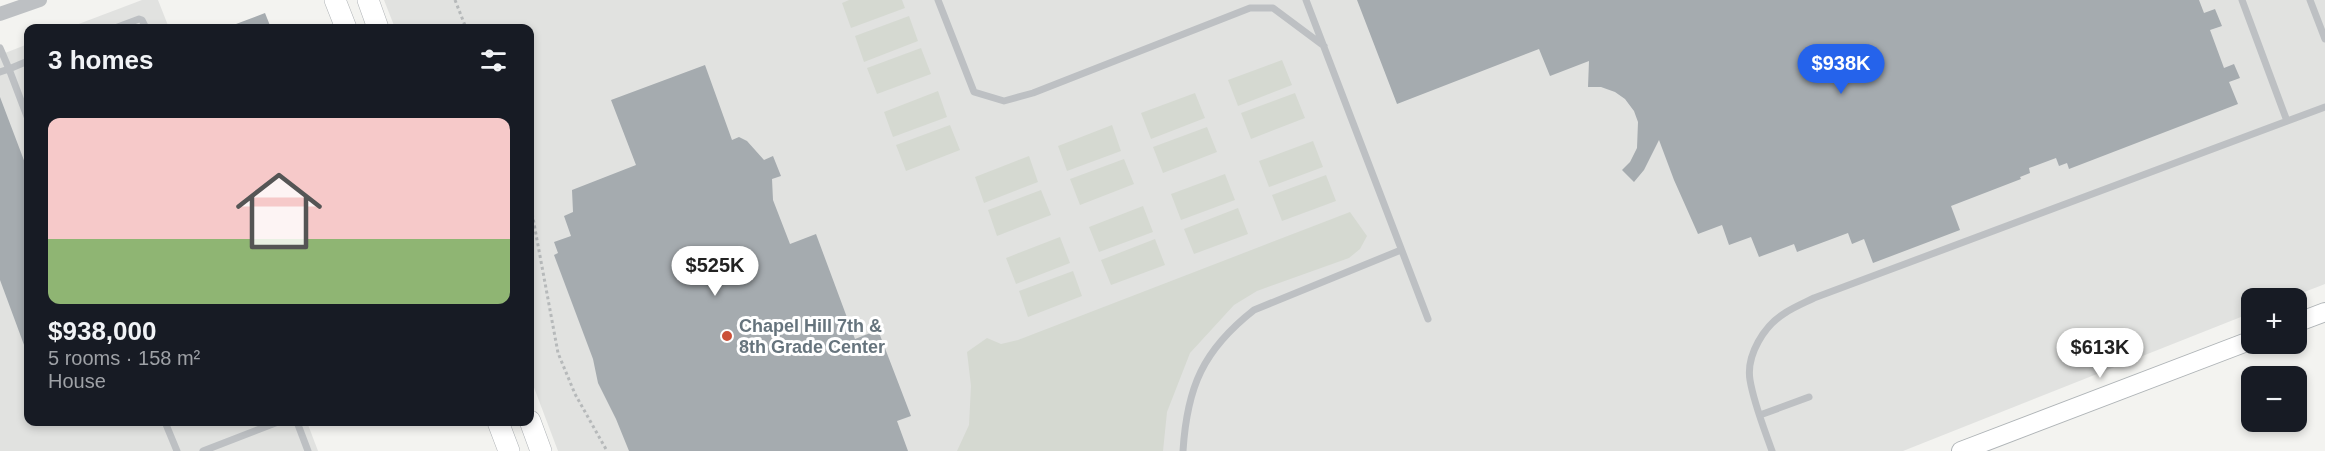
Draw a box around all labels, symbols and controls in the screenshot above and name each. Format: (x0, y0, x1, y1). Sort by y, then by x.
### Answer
icon: filters (477, 44, 510, 77)
pin: $938K (1799, 44, 1883, 95)
text: 3 homes (48, 45, 154, 75)
text: $938K (1812, 52, 1870, 74)
icon: home (225, 157, 333, 265)
pin: $525K (673, 246, 757, 297)
text: $525K (686, 254, 744, 276)
map controls (2241, 288, 2307, 432)
button: + (2241, 288, 2307, 354)
text: $938,000 (48, 316, 156, 346)
place label: Chapel Hill 7th & 8th Grade Center (739, 316, 885, 357)
pin: $613K (2058, 328, 2142, 379)
marker: Chapel Hill 7th & 8th Grade Center (720, 329, 734, 343)
text: $613K (2071, 336, 2129, 358)
text: 5 rooms · 158 m² (48, 347, 200, 369)
button: − (2241, 366, 2307, 432)
text: House (48, 370, 106, 392)

